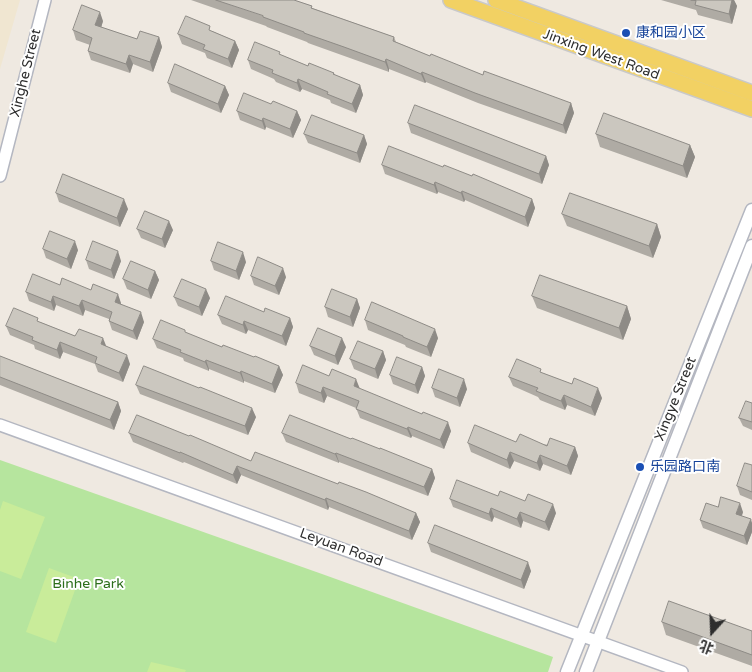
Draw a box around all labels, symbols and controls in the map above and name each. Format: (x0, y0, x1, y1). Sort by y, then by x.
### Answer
place label: 康和园小区 (636, 25, 706, 41)
street label: Jinxing West Road (540, 26, 662, 84)
street label: Xinghe Street (7, 27, 45, 119)
marker: 康和园小区 (620, 27, 632, 39)
street label: Xingye Street (651, 354, 701, 444)
place label: 乐园路口南 (650, 459, 720, 475)
marker: 乐园路口南 (634, 461, 646, 473)
street label: Leyuan Road (297, 525, 385, 571)
park label: Binhe Park (52, 576, 124, 592)
north arrow (687, 607, 737, 657)
text: 北 (697, 636, 716, 657)

